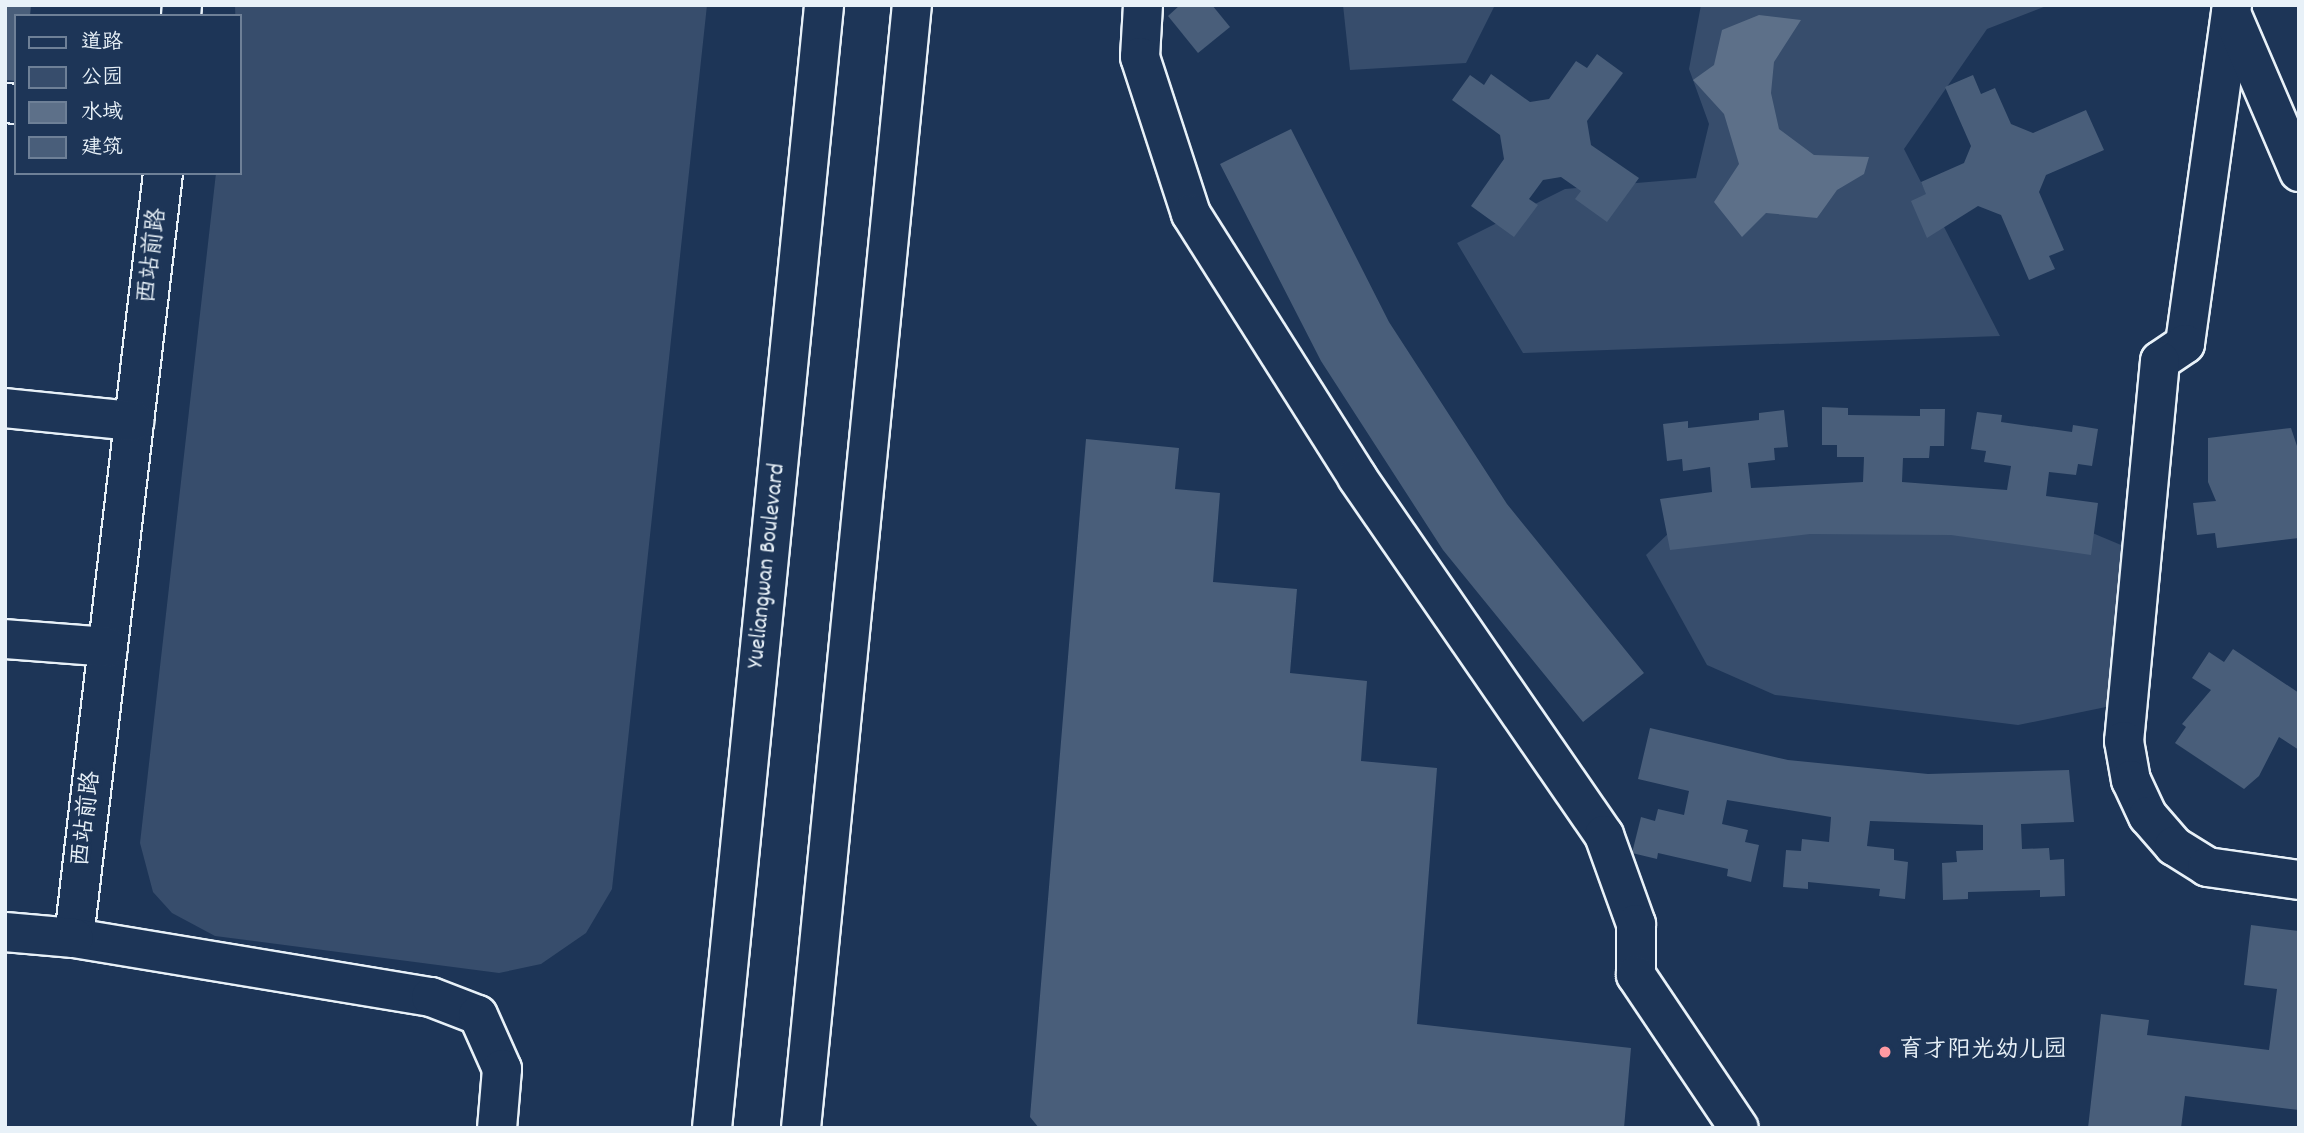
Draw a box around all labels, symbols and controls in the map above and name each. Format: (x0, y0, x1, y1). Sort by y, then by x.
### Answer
legend (14, 14, 242, 175)
text: 道路 (81, 29, 123, 59)
text: 公园 (81, 64, 123, 94)
text: 水域 (81, 99, 123, 129)
text: 建筑 (81, 134, 123, 164)
street label: 西站前路 (134, 207, 174, 305)
street label: Yueliangwan Boulevard (743, 462, 793, 670)
street label: 西站前路 (68, 770, 108, 868)
place label: 育才阳光幼儿园 (1899, 1038, 2067, 1066)
marker: 育才阳光幼儿园 (1877, 1044, 1893, 1060)

